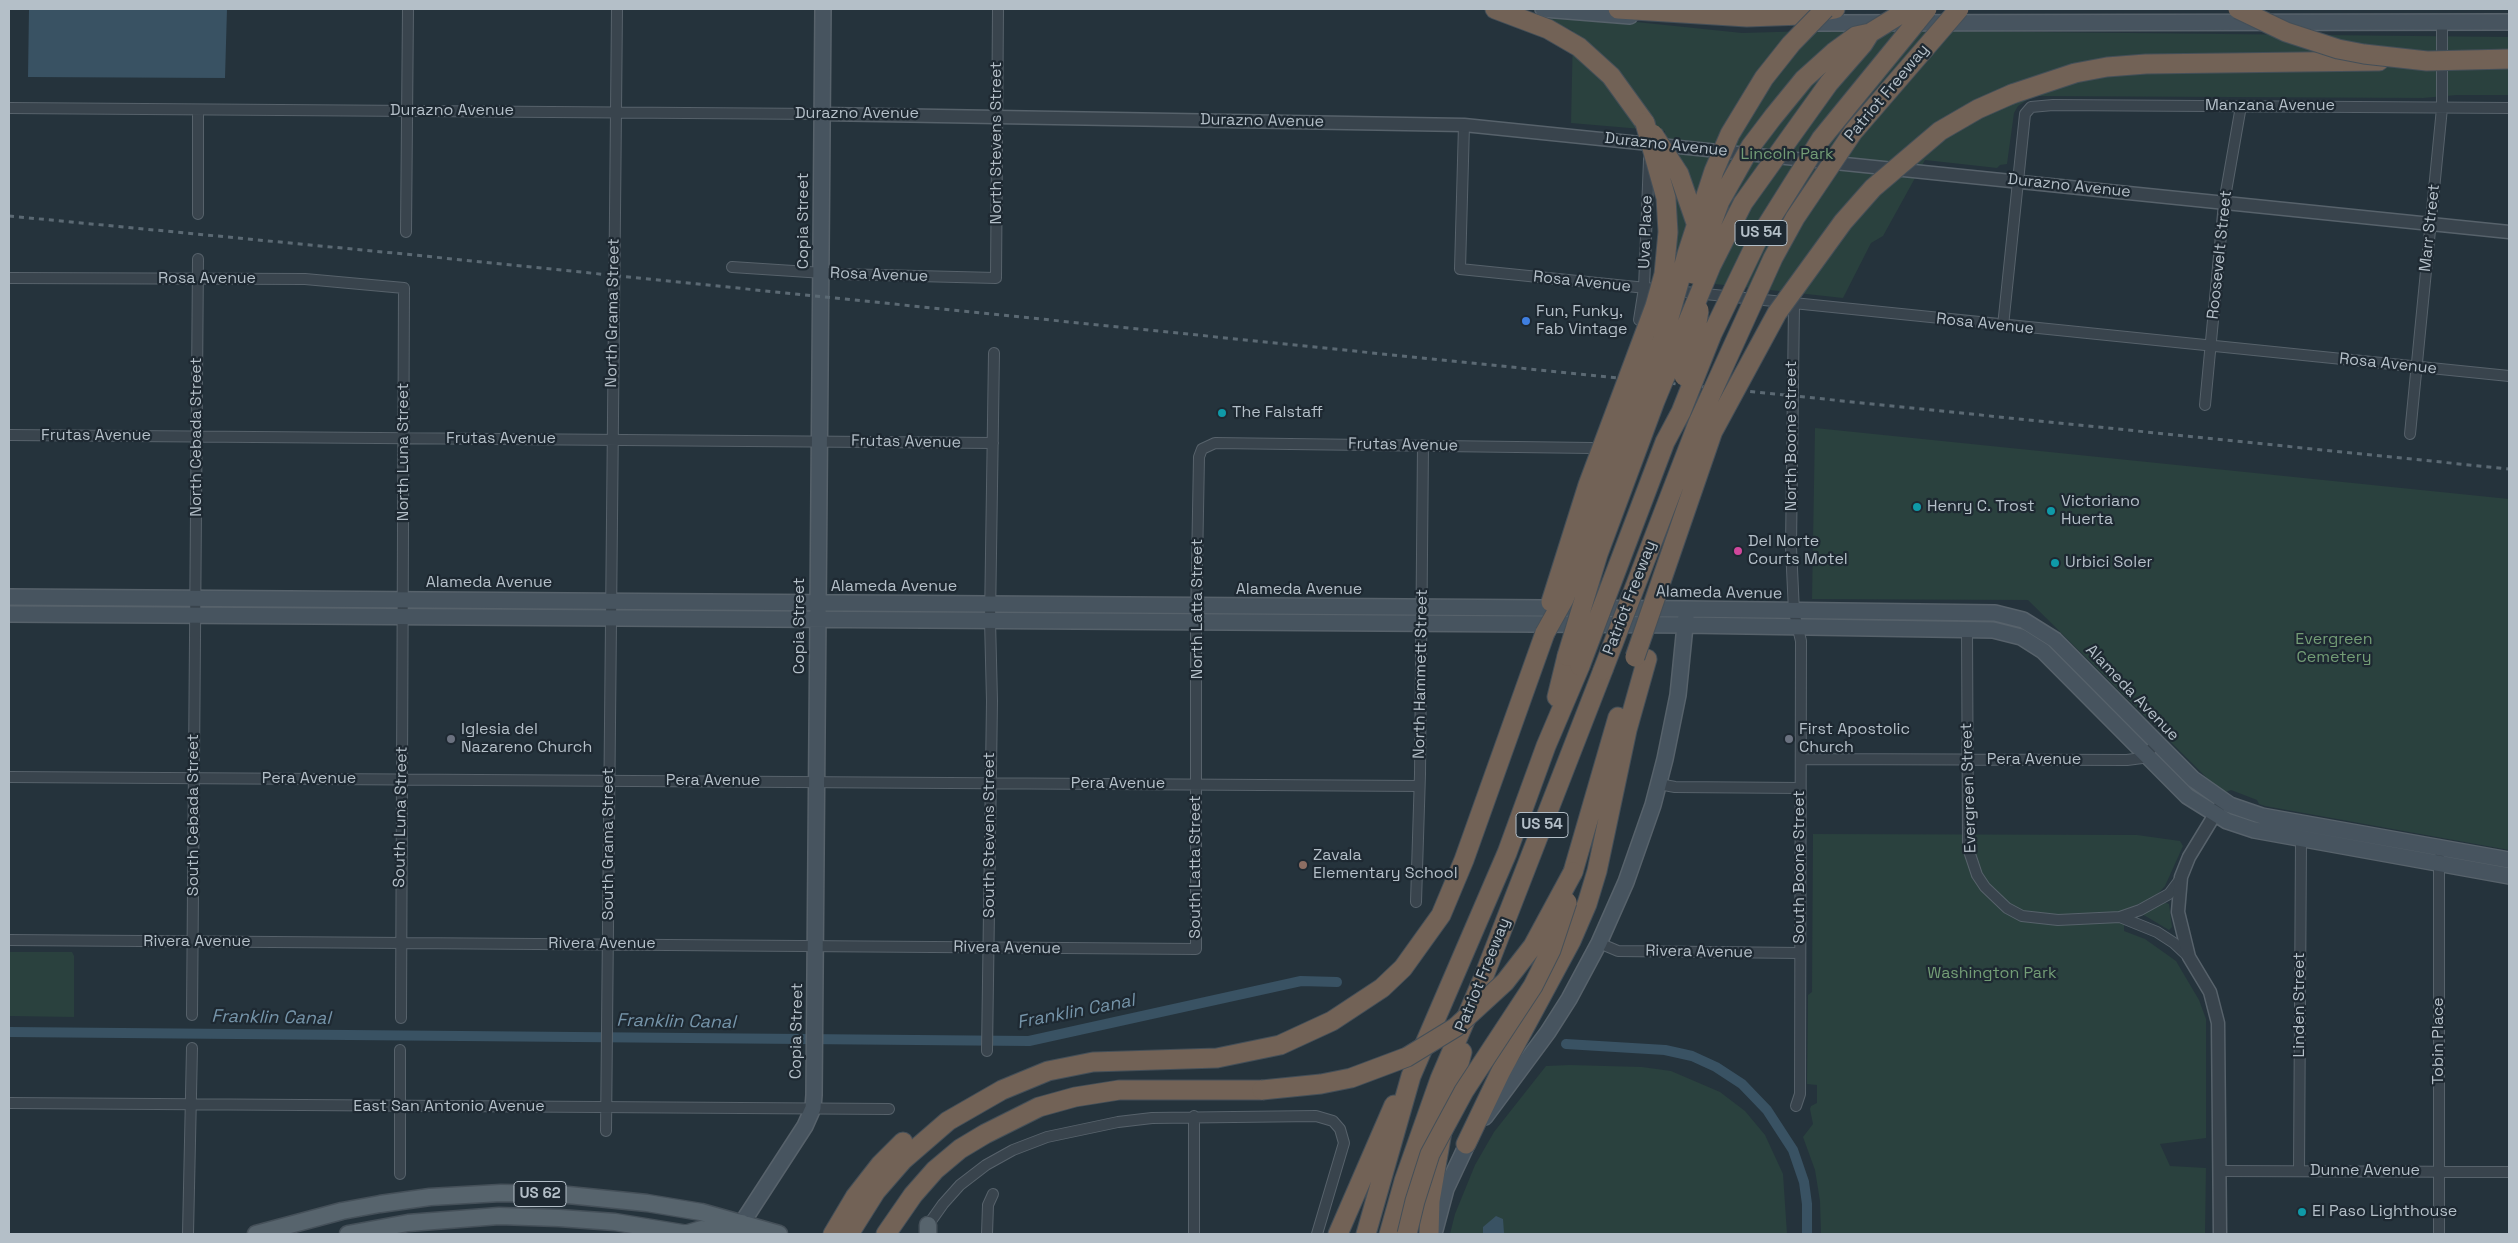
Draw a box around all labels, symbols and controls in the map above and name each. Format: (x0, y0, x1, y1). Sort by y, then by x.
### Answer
street label: Patriot Freeway (1841, 40, 1933, 146)
street label: North Stevens Street (987, 62, 1007, 224)
street label: Manzana Avenue (2205, 96, 2335, 116)
street label: Durazno Avenue (390, 101, 514, 121)
street label: Durazno Avenue (795, 104, 919, 124)
street label: Durazno Avenue (1200, 110, 1324, 132)
street label: Durazno Avenue (1603, 129, 1729, 161)
park label: Lincoln Park (1740, 145, 1834, 165)
street label: Durazno Avenue (2006, 170, 2132, 202)
street label: Copia Street (794, 173, 814, 269)
street label: Marr Street (2416, 183, 2444, 273)
street label: Roosevelt Street (2204, 190, 2236, 320)
street label: Uva Place (1635, 195, 1657, 269)
road number: US 54 (1735, 220, 1787, 246)
street label: North Grama Street (602, 238, 624, 388)
street label: Rosa Avenue (830, 264, 928, 286)
street label: Rosa Avenue (1532, 267, 1632, 297)
street label: Rosa Avenue (158, 269, 256, 289)
place label: Fun, Funky, Fab Vintage (1536, 302, 1628, 340)
street label: Rosa Avenue (1935, 309, 2035, 339)
marker: Fun, Funky, Fab Vintage (1520, 315, 1532, 327)
street label: Rosa Avenue (2338, 349, 2438, 379)
street label: North Cebada Street (187, 357, 207, 517)
street label: North Boone Street (1782, 361, 1802, 511)
street label: North Luna Street (394, 383, 414, 521)
place label: The Falstaff (1232, 403, 1323, 423)
marker: The Falstaff (1216, 407, 1228, 419)
street label: Frutas Avenue (41, 426, 151, 446)
street label: Frutas Avenue (446, 429, 556, 449)
street label: Frutas Avenue (851, 431, 961, 453)
street label: Frutas Avenue (1348, 434, 1458, 456)
place label: Victoriano Huerta (2061, 492, 2140, 530)
place label: Henry C. Trost (1927, 497, 2035, 517)
marker: Henry C. Trost (1911, 501, 1923, 513)
marker: Victoriano Huerta (2045, 505, 2057, 517)
place label: Del Norte Courts Motel (1748, 532, 1848, 570)
street label: Patriot Freeway (1599, 538, 1661, 658)
street label: North Latta Street (1188, 539, 1208, 679)
marker: Del Norte Courts Motel (1732, 545, 1744, 557)
place label: Urbici Soler (2065, 553, 2153, 573)
marker: Urbici Soler (2049, 557, 2061, 569)
street label: Alameda Avenue (426, 573, 552, 593)
street label: Alameda Avenue (831, 577, 957, 597)
street label: Copia Street (790, 578, 810, 674)
street label: Alameda Avenue (1236, 580, 1362, 600)
street label: Alameda Avenue (1656, 582, 1782, 604)
street label: North Hammett Street (1410, 589, 1432, 759)
park label: Evergreen Cemetery (2295, 630, 2373, 668)
street label: Alameda Avenue (2081, 641, 2183, 745)
place label: Iglesia del Nazareno Church (461, 720, 592, 758)
place label: First Apostolic Church (1799, 720, 1910, 758)
street label: Evergreen Street (1957, 723, 1981, 853)
marker: Iglesia del Nazareno Church (445, 733, 457, 745)
marker: First Apostolic Church (1783, 733, 1795, 745)
street label: South Cebada Street (184, 734, 204, 896)
street label: South Luna Street (390, 746, 412, 888)
street label: Pera Avenue (1987, 750, 2081, 770)
street label: South Stevens Street (980, 752, 1000, 918)
street label: South Grama Street (599, 768, 619, 920)
street label: Pera Avenue (262, 769, 356, 789)
street label: Pera Avenue (666, 771, 760, 791)
street label: Pera Avenue (1071, 774, 1165, 794)
street label: South Boone Street (1790, 790, 1810, 944)
street label: South Latta Street (1186, 795, 1206, 939)
road number: US 54 (1516, 812, 1568, 838)
place label: Zavala Elementary School (1313, 846, 1458, 884)
marker: Zavala Elementary School (1297, 859, 1309, 871)
street label: Patriot Freeway (1451, 915, 1515, 1035)
street label: Rivera Avenue (143, 932, 251, 952)
street label: Rivera Avenue (548, 934, 656, 954)
street label: Rivera Avenue (953, 937, 1061, 959)
street label: Rivera Avenue (1645, 941, 1753, 963)
street label: Linden Street (2290, 952, 2310, 1058)
park label: Washington Park (1927, 964, 2057, 984)
street label: Copia Street (787, 983, 807, 1079)
water label: Franklin Canal (1015, 990, 1137, 1034)
street label: Tobin Place (2429, 997, 2449, 1085)
water label: Franklin Canal (211, 1006, 331, 1030)
water label: Franklin Canal (616, 1010, 736, 1034)
street label: East San Antonio Avenue (353, 1097, 545, 1117)
street label: Dunne Avenue (2310, 1161, 2420, 1181)
road number: US 62 (514, 1182, 566, 1206)
place label: El Paso Lighthouse (2312, 1202, 2457, 1222)
marker: El Paso Lighthouse (2296, 1206, 2308, 1218)

